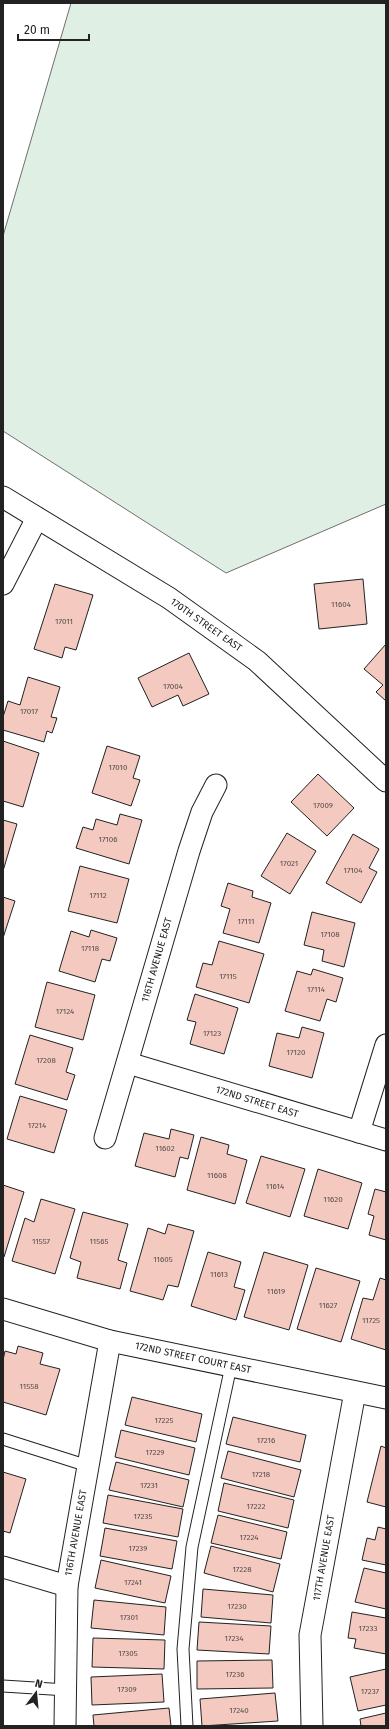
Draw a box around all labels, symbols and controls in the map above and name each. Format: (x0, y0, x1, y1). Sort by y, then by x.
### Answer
scale bar (18, 16, 89, 42)
text: 20 m (24, 23, 50, 37)
street label: 170TH STREET EAST (168, 596, 245, 655)
house number: 11604 (331, 600, 352, 609)
house number: 17011 (55, 617, 73, 626)
house number: 17004 (163, 682, 184, 691)
house number: 17017 (20, 707, 39, 716)
house number: 17010 (108, 763, 128, 772)
house number: 17009 (313, 801, 333, 810)
house number: 17106 (98, 835, 118, 844)
house number: 17021 (280, 859, 298, 868)
house number: 17104 (343, 866, 363, 875)
house number: 17112 (89, 891, 107, 900)
street label: 116TH AVENUE EAST (139, 916, 175, 1004)
house number: 17111 (237, 917, 255, 926)
house number: 17108 (320, 930, 340, 939)
house number: 17118 (81, 944, 100, 953)
house number: 17115 (219, 972, 237, 981)
house number: 17114 (307, 985, 326, 994)
house number: 17124 (56, 1007, 75, 1016)
house number: 17123 (203, 1029, 221, 1038)
house number: 17120 (287, 1048, 306, 1057)
house number: 17208 (36, 1056, 56, 1065)
street label: 172ND STREET EAST (214, 1084, 301, 1121)
house number: 17214 (28, 1121, 47, 1130)
house number: 11602 (155, 1144, 175, 1153)
house number: 11608 (207, 1171, 228, 1180)
house number: 11614 (266, 1182, 285, 1191)
house number: 11620 (323, 1195, 343, 1204)
house number: 11557 (32, 1237, 51, 1246)
house number: 11565 (89, 1237, 109, 1246)
house number: 11605 (153, 1255, 173, 1264)
house number: 11613 (210, 1270, 228, 1279)
house number: 11619 (267, 1287, 285, 1296)
house number: 11627 (319, 1301, 338, 1310)
house number: 11725 (362, 1316, 380, 1325)
street label: 172ND STREET COURT EAST (134, 1340, 253, 1376)
house number: 11558 (19, 1382, 39, 1391)
house number: 17225 (155, 1416, 173, 1425)
house number: 17216 (257, 1436, 275, 1445)
house number: 17229 (146, 1448, 164, 1457)
house number: 17218 (252, 1470, 271, 1479)
house number: 17231 (140, 1481, 158, 1490)
street label: 116TH AVENUE EAST (63, 1488, 90, 1577)
house number: 17222 (247, 1502, 265, 1511)
house number: 17235 (134, 1512, 152, 1521)
street label: 117TH AVENUE EAST (311, 1513, 338, 1602)
house number: 17224 (240, 1533, 259, 1542)
house number: 17239 (129, 1544, 147, 1553)
house number: 17228 (232, 1565, 252, 1574)
house number: 17241 (124, 1578, 142, 1587)
house number: 17230 (227, 1602, 247, 1611)
house number: 17301 (120, 1613, 138, 1622)
house number: 17233 (359, 1624, 377, 1633)
house number: 17234 (224, 1634, 244, 1643)
house number: 17305 (118, 1649, 138, 1658)
house number: 17236 (225, 1670, 245, 1679)
north arrow (16, 1673, 56, 1713)
text: N (33, 1677, 44, 1691)
house number: 17309 (117, 1685, 137, 1694)
house number: 17237 (361, 1687, 380, 1696)
house number: 17240 (229, 1706, 249, 1715)

